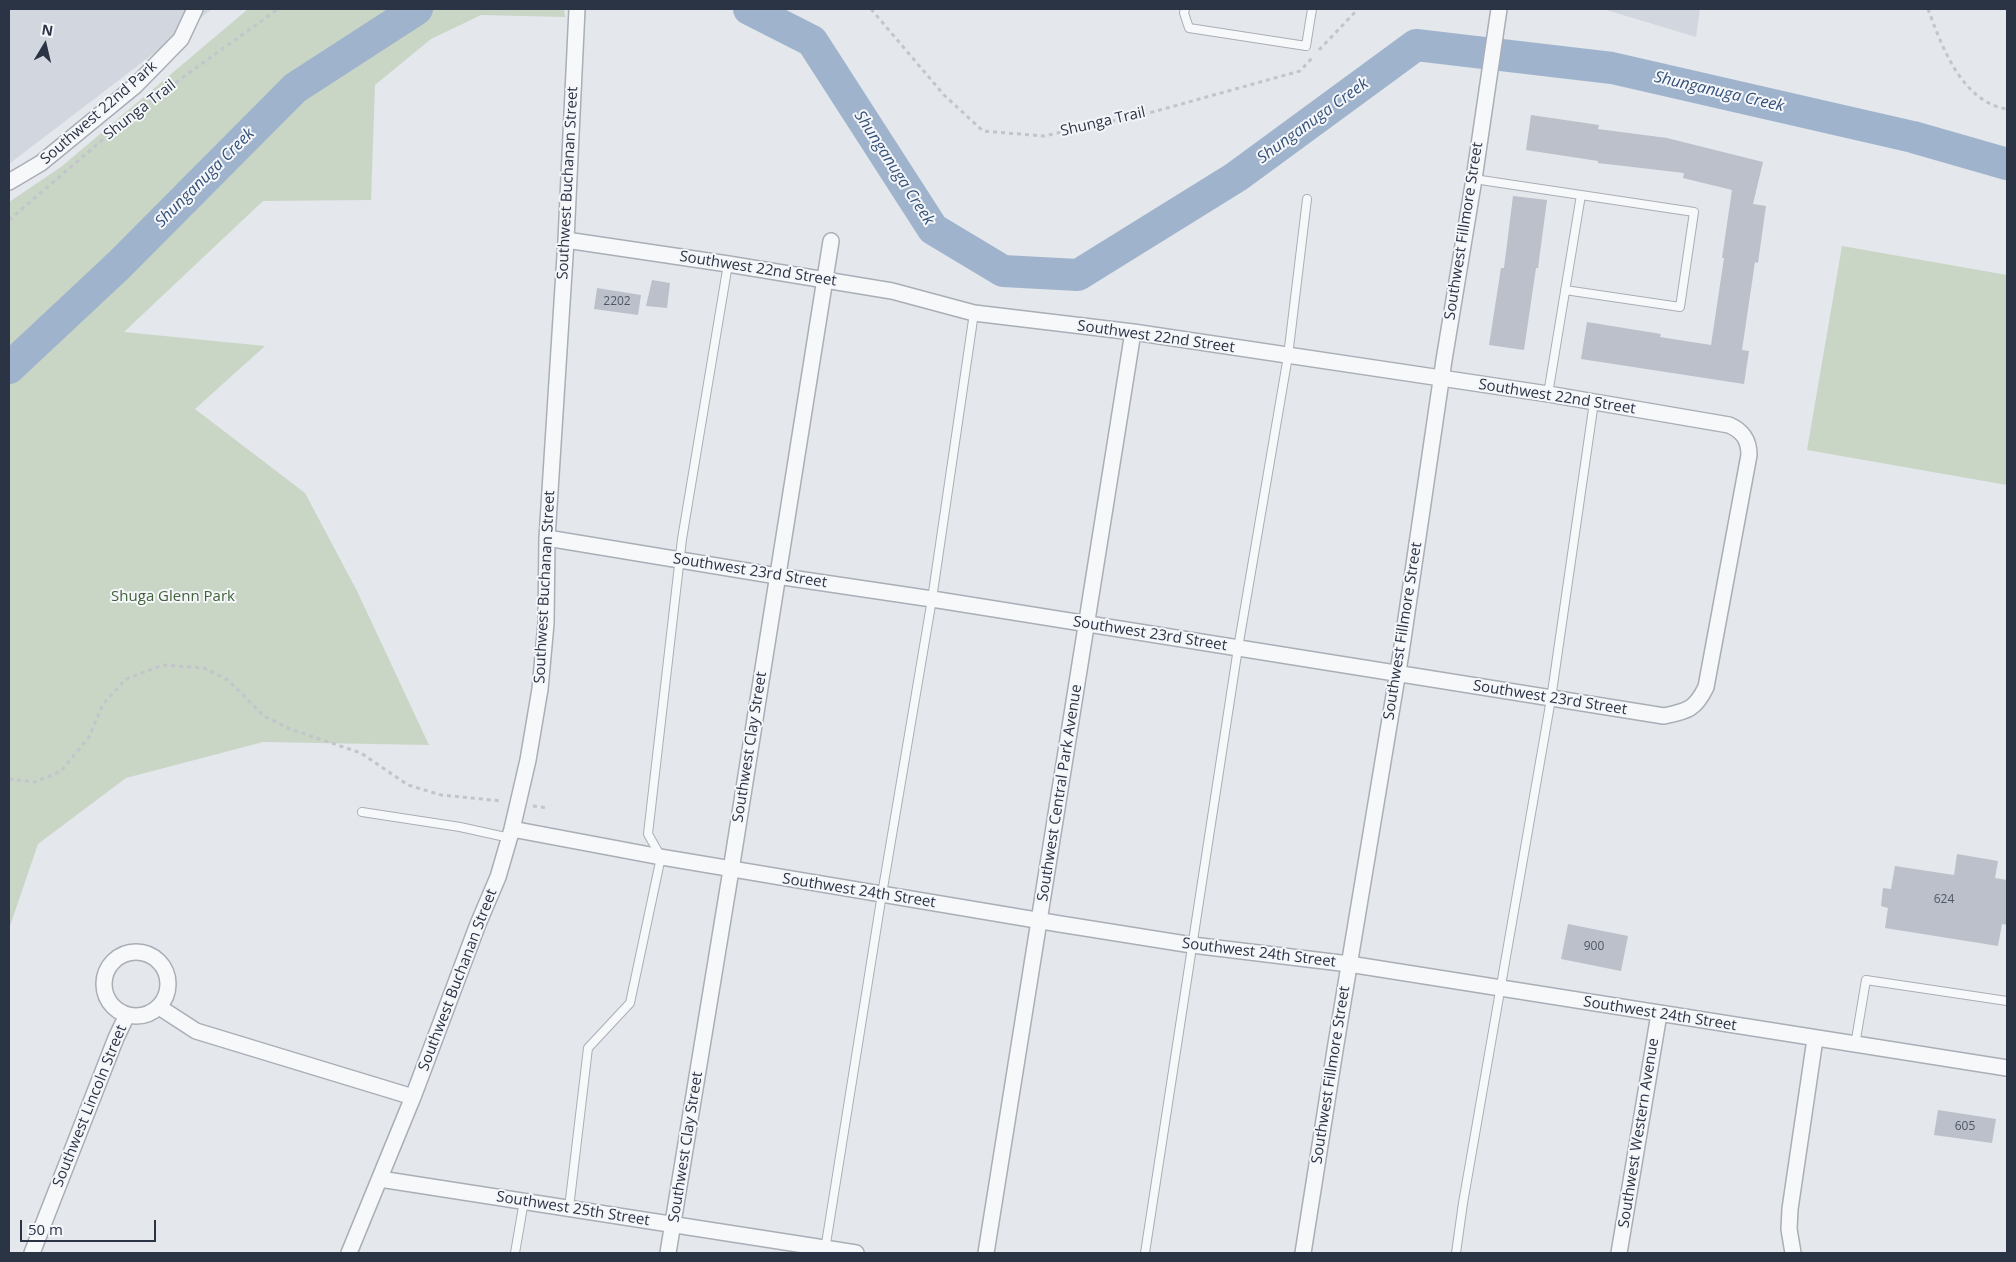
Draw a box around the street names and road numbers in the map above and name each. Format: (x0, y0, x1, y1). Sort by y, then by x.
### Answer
street label: Southwest 22nd Park (37, 58, 161, 168)
street label: Shunga Trail (100, 76, 180, 144)
street label: Southwest Buchanan Street (554, 86, 582, 280)
street label: Shunga Trail (1059, 104, 1147, 140)
street label: Southwest Fillmore Street (1441, 141, 1487, 321)
street label: Southwest 22nd Street (678, 248, 838, 290)
street label: Southwest 22nd Street (1076, 317, 1236, 357)
street label: Southwest 22nd Street (1477, 376, 1637, 418)
street label: Southwest Buchanan Street (531, 490, 559, 684)
street label: Southwest Fillmore Street (1380, 541, 1426, 721)
street label: Southwest 23rd Street (672, 550, 828, 592)
street label: Southwest 23rd Street (1072, 613, 1228, 655)
street label: Southwest Clay Street (729, 670, 771, 824)
street label: Southwest 23rd Street (1472, 677, 1628, 719)
street label: Southwest Central Park Avenue (1034, 683, 1086, 903)
street label: Southwest 24th Street (781, 870, 937, 912)
street label: Southwest Buchanan Street (415, 886, 501, 1074)
street label: Southwest 24th Street (1181, 935, 1337, 971)
street label: Southwest Fillmore Street (1308, 985, 1354, 1165)
street label: Southwest 24th Street (1582, 993, 1738, 1035)
street label: Southwest Lincoln Street (49, 1022, 131, 1190)
street label: Southwest Western Avenue (1615, 1037, 1663, 1229)
street label: Southwest Clay Street (665, 1070, 707, 1224)
street label: Southwest 25th Street (495, 1188, 651, 1230)

